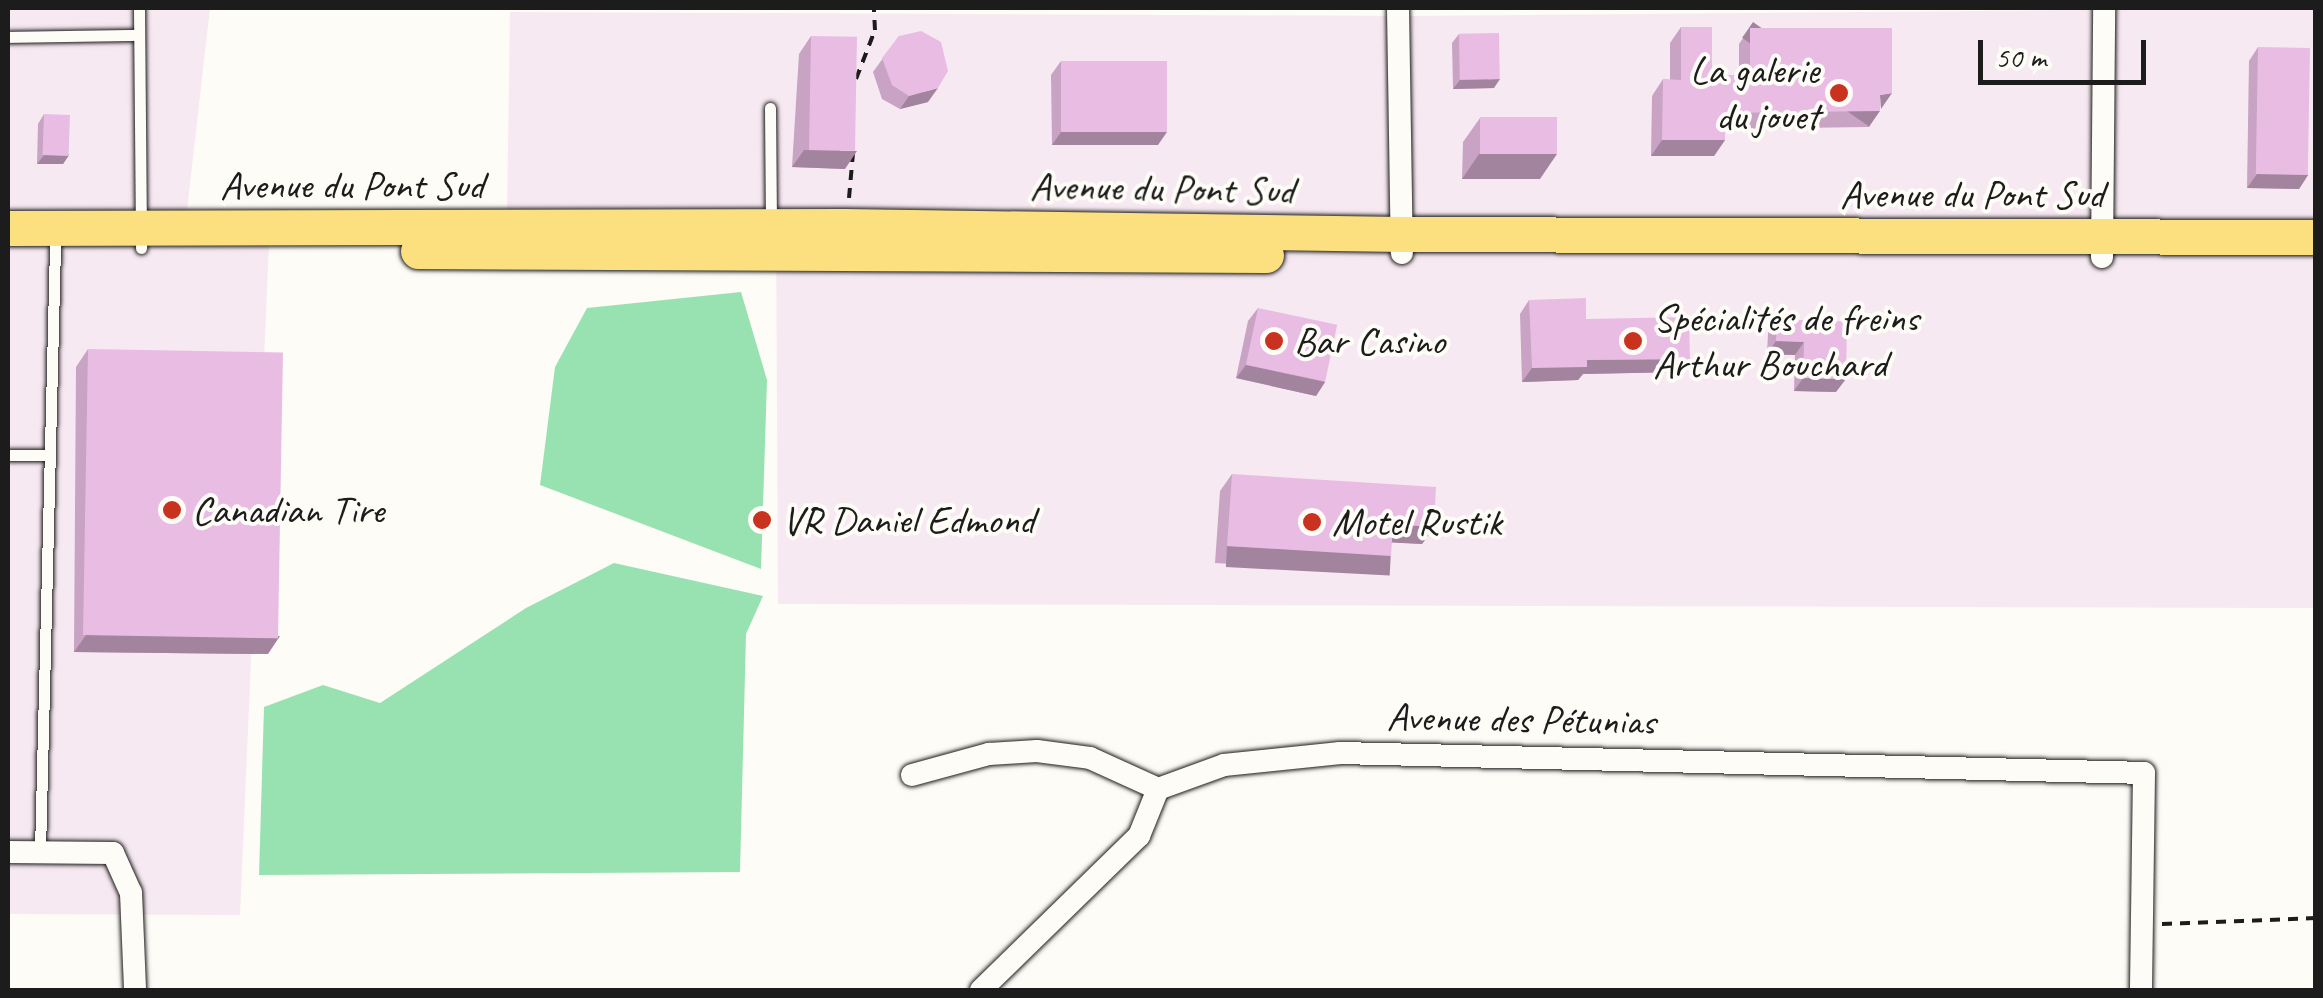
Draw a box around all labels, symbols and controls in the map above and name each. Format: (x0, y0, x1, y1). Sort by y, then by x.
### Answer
scale bar (1983, 20, 2150, 82)
text: 50 m (1995, 38, 2046, 76)
place label: La galerie du jouet (1688, 46, 1819, 140)
marker: La galerie du jouet (1828, 82, 1850, 104)
street label: Avenue du Pont Sud (221, 161, 483, 209)
street label: Avenue du Pont Sud (1030, 162, 1294, 214)
street label: Avenue du Pont Sud (1841, 170, 2103, 218)
place label: Spécialités de freins Arthur Bouchard (1653, 294, 1919, 388)
place label: Bar Casino (1294, 317, 1446, 365)
marker: Bar Casino (1263, 330, 1285, 352)
marker: Spécialités de freins Arthur Bouchard (1622, 330, 1644, 352)
place label: Canadian Tire (192, 486, 384, 534)
place label: VR Daniel Edmond (782, 496, 1036, 544)
place label: Motel Rustik (1332, 498, 1502, 546)
marker: Canadian Tire (161, 499, 183, 521)
marker: VR Daniel Edmond (751, 509, 773, 531)
marker: Motel Rustik (1301, 511, 1323, 533)
street label: Avenue des Pétunias (1386, 693, 1656, 745)

